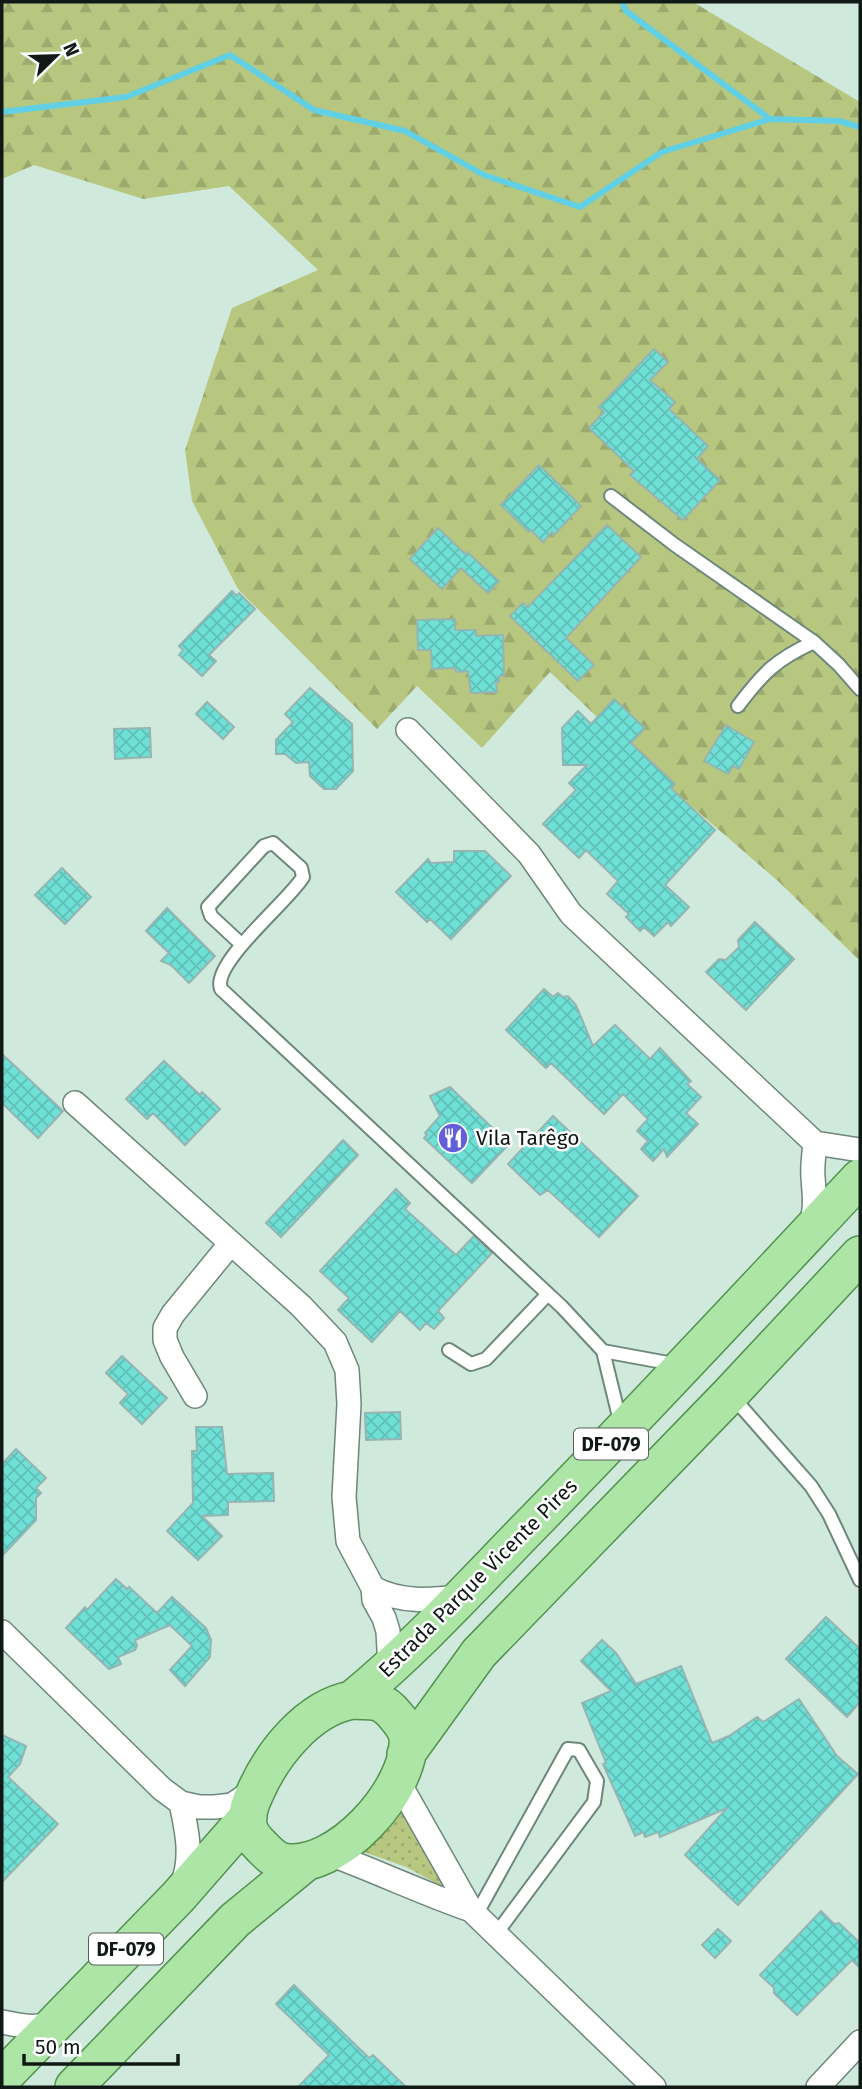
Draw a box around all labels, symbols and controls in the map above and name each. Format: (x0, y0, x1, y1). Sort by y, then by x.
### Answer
north arrow (21, 21, 91, 91)
text: N (58, 39, 84, 60)
restaurant icon: Vila Tarêgo (436, 1121, 470, 1155)
place label: Vila Tarêgo (476, 1125, 580, 1151)
road number: DF-079 (574, 1428, 648, 1460)
street label: Estrada Parque Vicente Pires (373, 1473, 583, 1683)
road number: DF-079 (89, 1934, 163, 1965)
scale bar (24, 2022, 178, 2066)
text: 50 m (35, 2034, 81, 2060)

